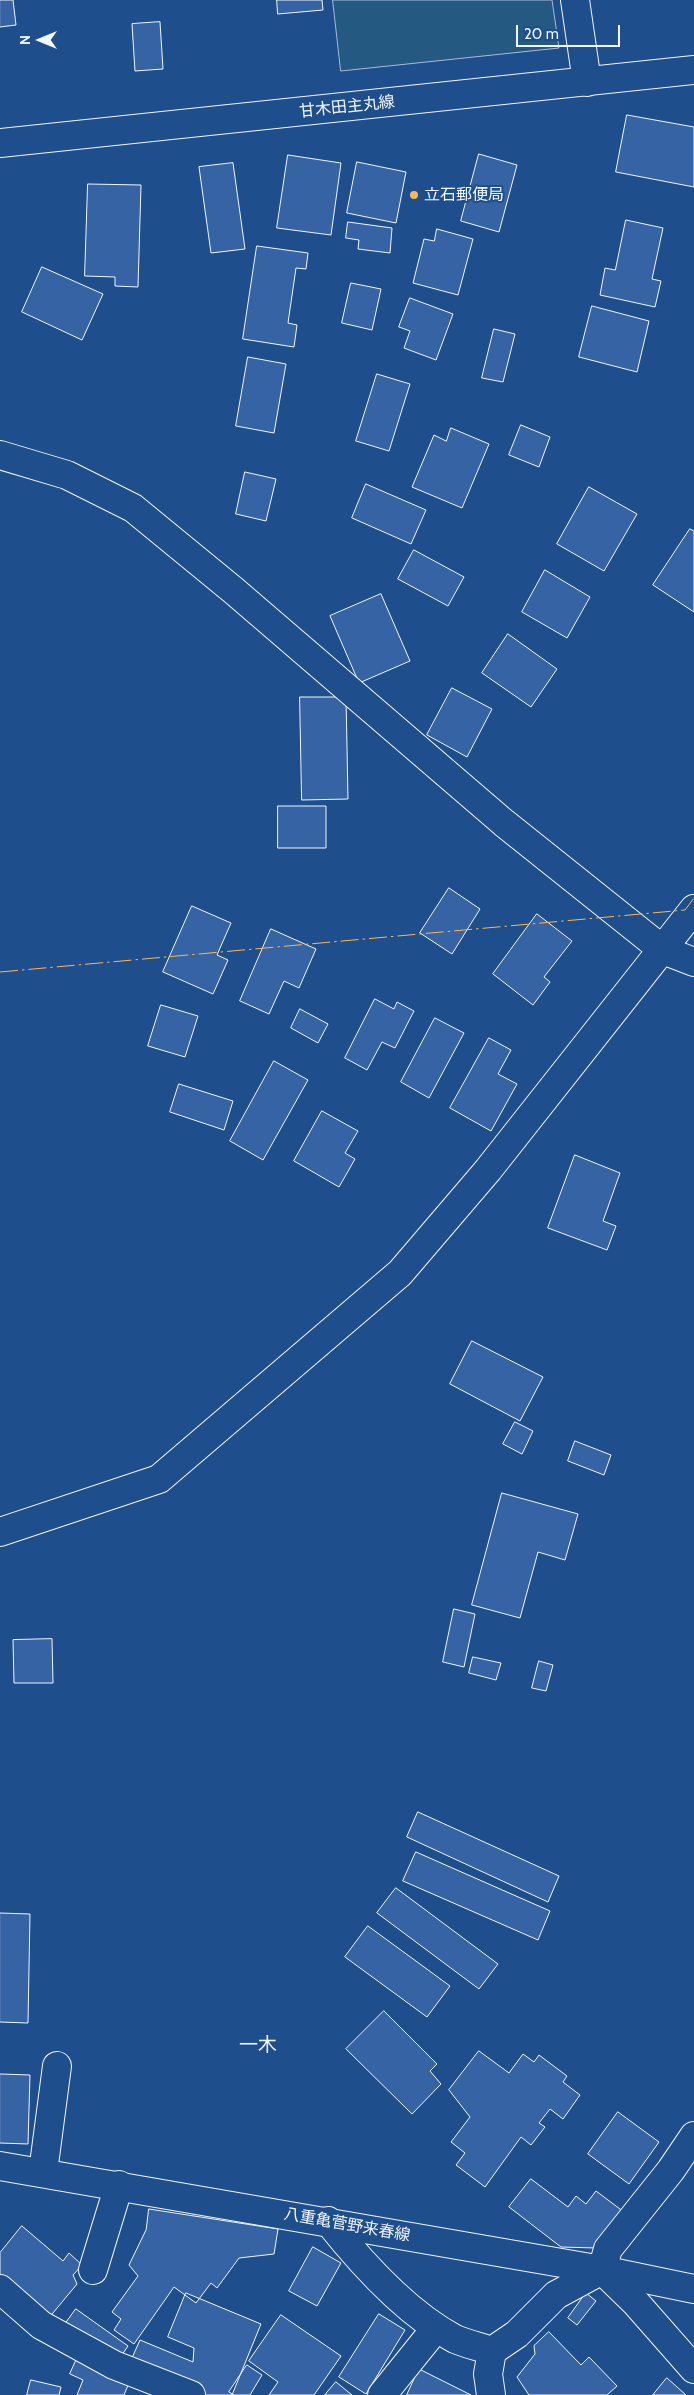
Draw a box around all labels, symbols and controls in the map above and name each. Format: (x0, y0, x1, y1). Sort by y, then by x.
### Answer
north arrow (15, 15, 65, 65)
scale bar (519, 15, 623, 47)
text: 20 m (524, 25, 559, 43)
text: N (16, 35, 34, 45)
street label: 甘木田主丸線 (298, 92, 396, 122)
place label: 立石郵便局 (424, 185, 504, 205)
marker: 立石郵便局 (408, 189, 420, 201)
district label: 一木 (239, 2034, 277, 2056)
street label: 八重亀菅野来春線 (282, 2204, 412, 2246)

